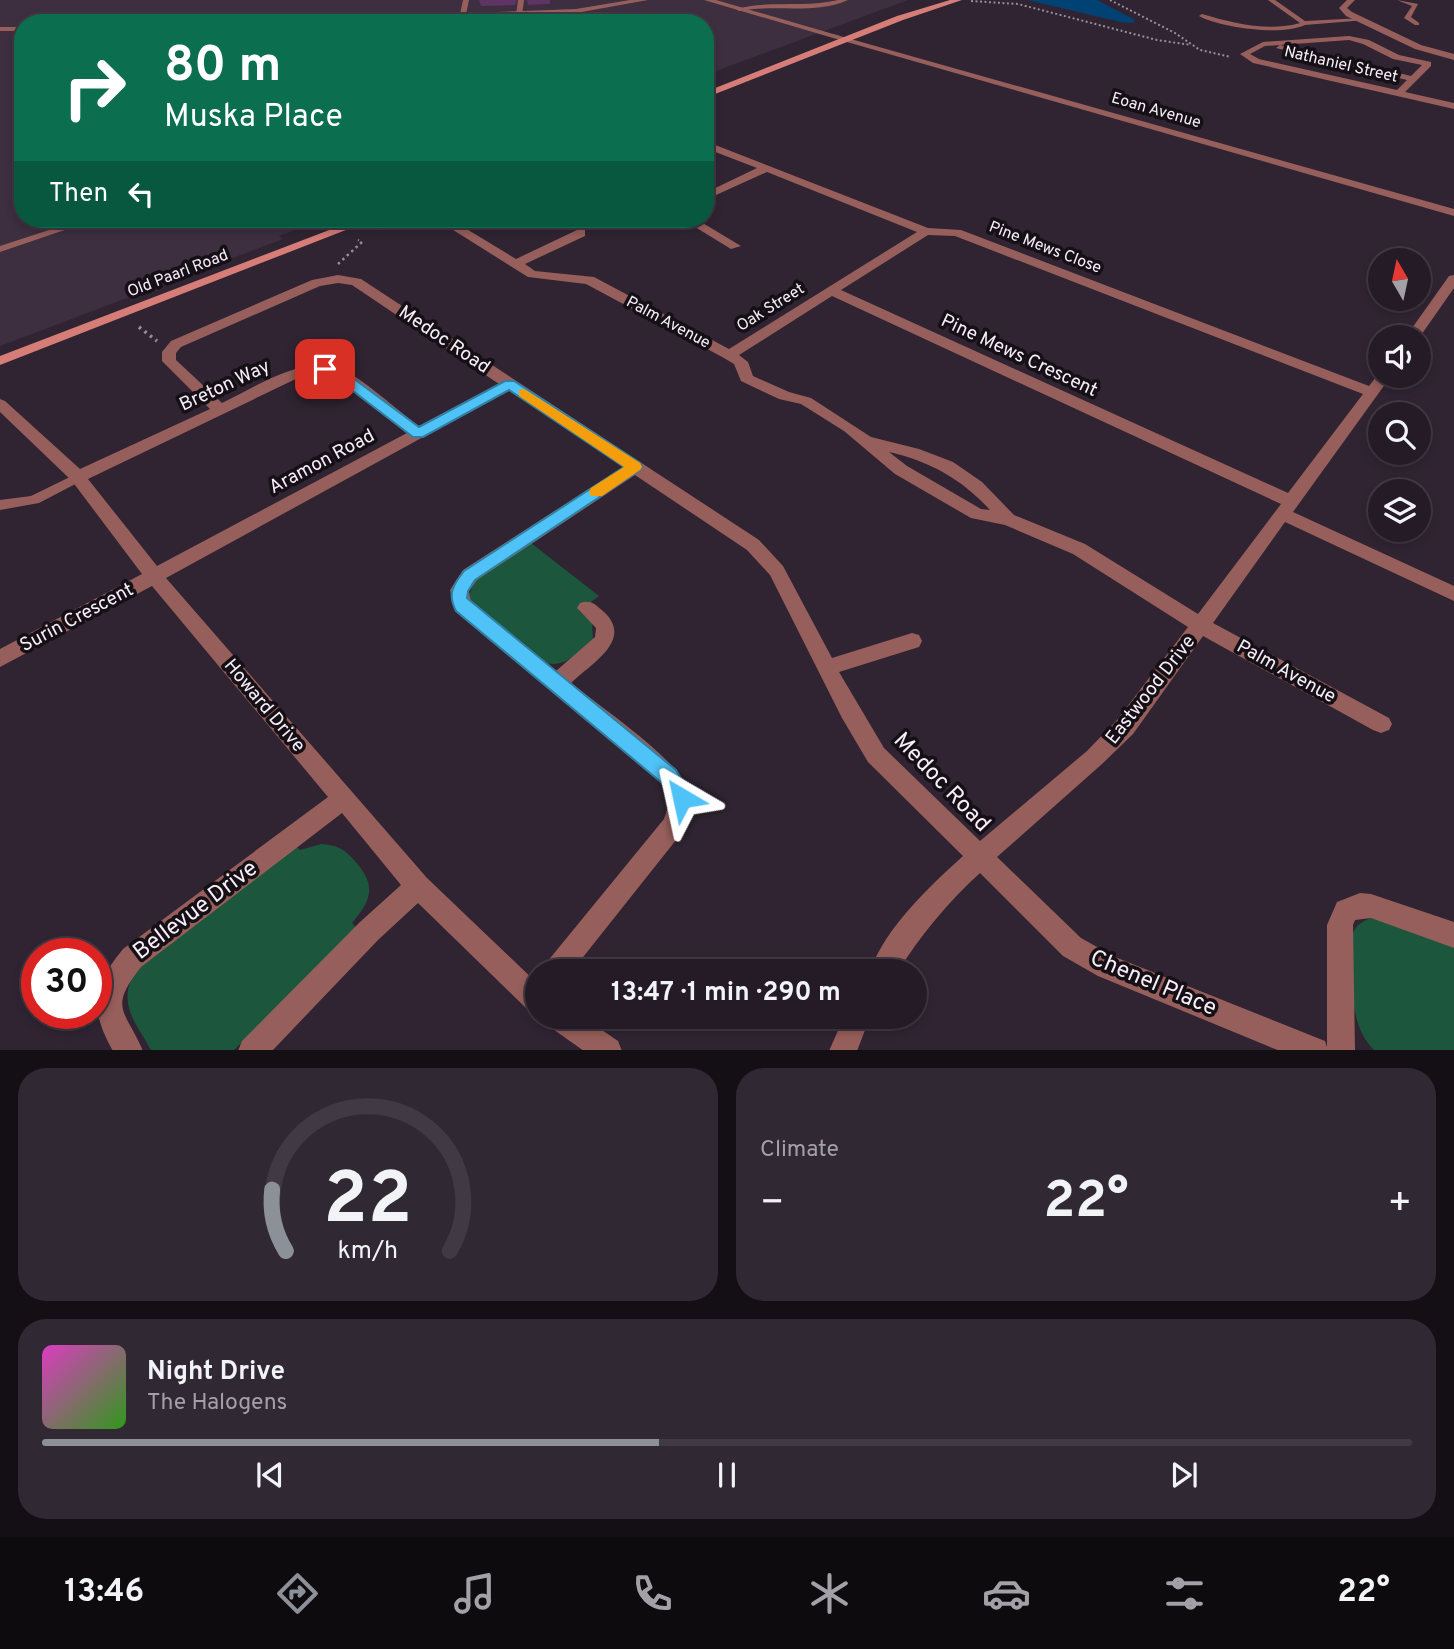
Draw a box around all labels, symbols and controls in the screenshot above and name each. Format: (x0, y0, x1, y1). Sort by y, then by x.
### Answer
text: 80 m (164, 37, 281, 99)
icon: right (49, 42, 140, 133)
street label: Nathaniel Street (1282, 42, 1400, 88)
street label: Eoan Avenue (1109, 89, 1203, 133)
text: Muska Place (164, 98, 343, 138)
icon: left (122, 175, 160, 213)
text: Then (49, 178, 108, 211)
street label: Pine Mews Close (986, 217, 1104, 279)
street label: Old Paarl Road (125, 246, 231, 302)
north arrow (1368, 248, 1432, 312)
map controls (1368, 248, 1431, 542)
street label: Oak Street (733, 279, 809, 337)
street label: Palm Avenue (622, 292, 714, 354)
street label: Medoc Road (394, 301, 494, 379)
street label: Pine Mews Crescent (937, 309, 1101, 403)
button: sound (1368, 325, 1431, 388)
pin (295, 339, 355, 399)
icon: arrive (306, 350, 344, 388)
street label: Breton Way (176, 355, 274, 417)
button: search (1368, 402, 1431, 465)
street label: Aramon Road (265, 424, 379, 500)
button: layers (1368, 479, 1431, 542)
street label: Surin Crescent (16, 578, 138, 658)
street label: Eastwood Drive (1101, 631, 1201, 749)
street label: Palm Avenue (1232, 635, 1340, 709)
street label: Howard Drive (218, 654, 310, 758)
street label: Medoc Road (886, 727, 996, 839)
position arrow (645, 761, 719, 835)
street label: Bellevue Drive (128, 855, 264, 967)
speed limit sign: 30 (21, 938, 112, 1029)
street label: Chenel Place (1085, 944, 1221, 1024)
text: 13:47 · 1 min · 290 m (611, 977, 841, 1010)
text: Climate (760, 1136, 839, 1165)
text: 22 (323, 1157, 413, 1249)
text: 22° (1043, 1170, 1129, 1236)
text: − (760, 1180, 785, 1229)
text: + (1387, 1180, 1412, 1229)
text: km/h (338, 1235, 398, 1267)
text: Night Drive (147, 1356, 285, 1389)
text: The Halogens (147, 1389, 287, 1418)
icon: previous (251, 1456, 289, 1494)
icon: pause (708, 1456, 746, 1494)
icon: next (1165, 1456, 1203, 1494)
icon: directions (273, 1569, 322, 1618)
icon: music (450, 1569, 499, 1618)
icon: phone (628, 1569, 677, 1618)
icon: climate (805, 1569, 854, 1618)
icon: car (982, 1569, 1031, 1618)
icon: filters (1160, 1569, 1209, 1618)
text: 13:46 (64, 1573, 144, 1613)
text: 22° (1337, 1573, 1390, 1613)

